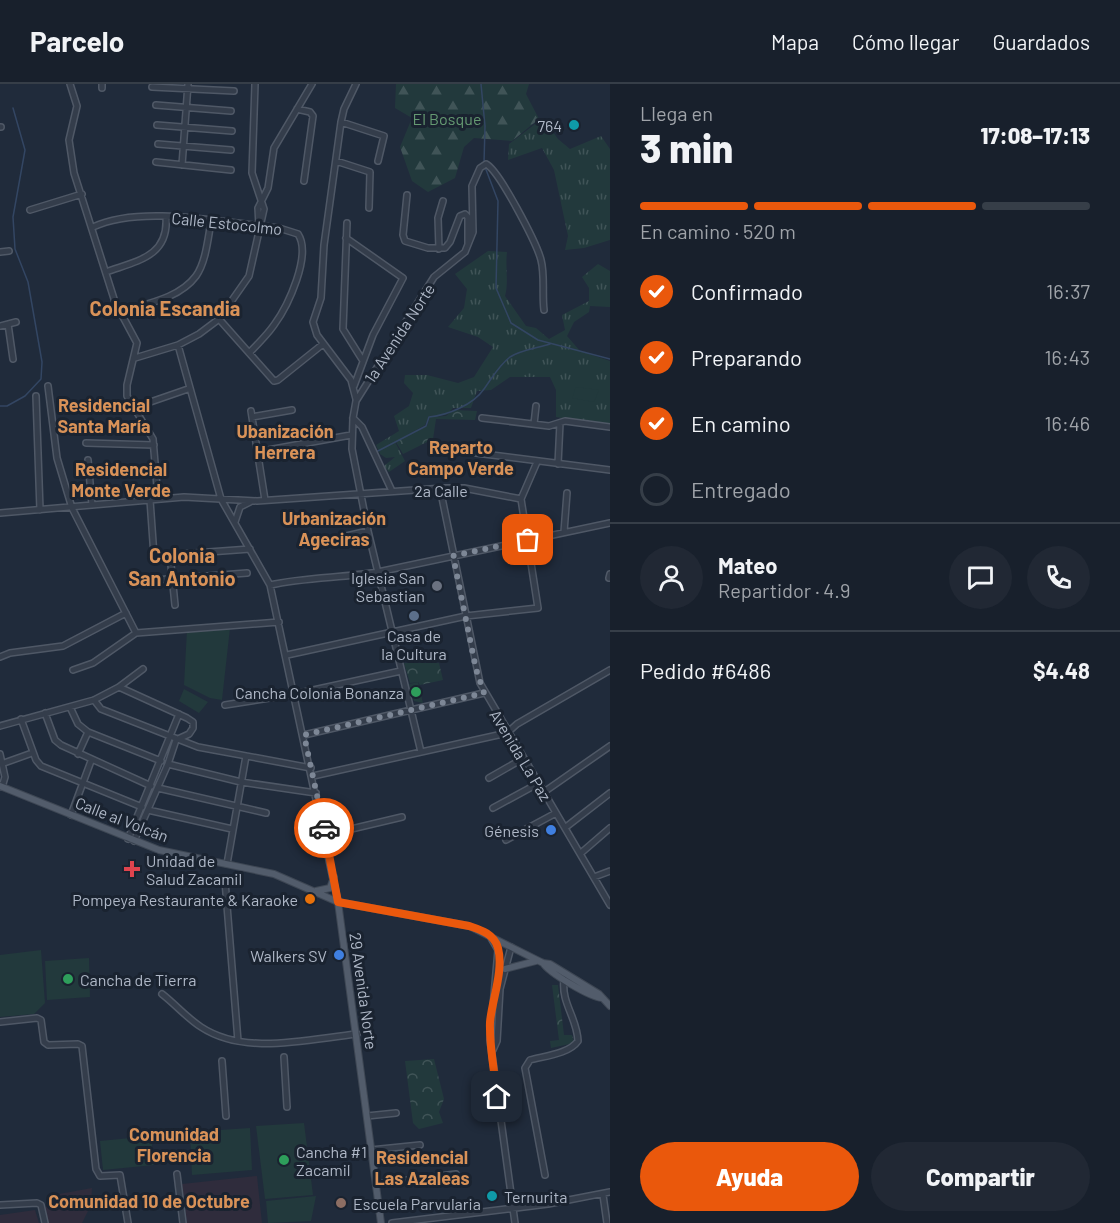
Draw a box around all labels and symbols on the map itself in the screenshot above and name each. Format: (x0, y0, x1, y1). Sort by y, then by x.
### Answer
park label: El Bosque (413, 109, 481, 128)
place label: 764 (537, 116, 562, 135)
marker: 764 (567, 118, 581, 132)
street label: Calle Estocolmo (171, 208, 283, 238)
street label: 1a Avenida Norte (360, 280, 438, 386)
district label: Colonia Escandia (90, 296, 240, 320)
district label: Residencial Santa María (58, 394, 150, 437)
district label: Ubanización Herrera (236, 420, 334, 463)
district label: Reparto Campo Verde (408, 436, 514, 479)
district label: Residencial Monte Verde (71, 458, 171, 501)
street label: 2a Calle (414, 481, 468, 500)
district label: Urbanización Ageciras (282, 507, 386, 550)
pin (502, 514, 553, 565)
district label: Colonia San Antonio (128, 543, 236, 590)
place label: Iglesia San Sebastian (351, 568, 425, 605)
marker: Iglesia San Sebastian (430, 579, 444, 593)
marker: Casa de la Cultura (407, 609, 421, 623)
place label: Casa de la Cultura (381, 626, 447, 663)
place label: Cancha Colonia Bonanza (235, 683, 404, 702)
marker: Cancha Colonia Bonanza (409, 685, 423, 699)
street label: Avenida La Paz (486, 706, 556, 804)
street label: Calle al Volcán (73, 793, 171, 845)
courier (294, 798, 354, 858)
place label: Génesis (484, 821, 539, 840)
marker: Génesis (544, 823, 558, 837)
place label: Unidad de Salud Zacamil (146, 851, 242, 888)
marker: Unidad de Salud Zacamil (123, 860, 141, 878)
place label: Pompeya Restaurante & Karaoke (72, 890, 298, 909)
marker: Pompeya Restaurante & Karaoke (303, 892, 317, 906)
street label: 29 Avenida Norte (346, 931, 382, 1051)
place label: Walkers SV (250, 946, 327, 965)
marker: Walkers SV (332, 948, 346, 962)
place label: Cancha de Tierra (80, 970, 196, 989)
marker: Cancha de Tierra (61, 972, 75, 986)
pin (471, 1071, 522, 1122)
district label: Comunidad Florencia (129, 1123, 219, 1166)
place label: Cancha #1 Zacamil (296, 1142, 367, 1179)
district label: Residencial Las Azaleas (375, 1146, 469, 1189)
marker: Cancha #1 Zacamil (277, 1153, 291, 1167)
place label: Ternurita (504, 1187, 567, 1206)
marker: Ternurita (485, 1189, 499, 1203)
district label: Comunidad 10 de Octubre (48, 1190, 250, 1212)
place label: Escuela Parvularia (353, 1194, 481, 1213)
marker: Escuela Parvularia (334, 1196, 348, 1210)

